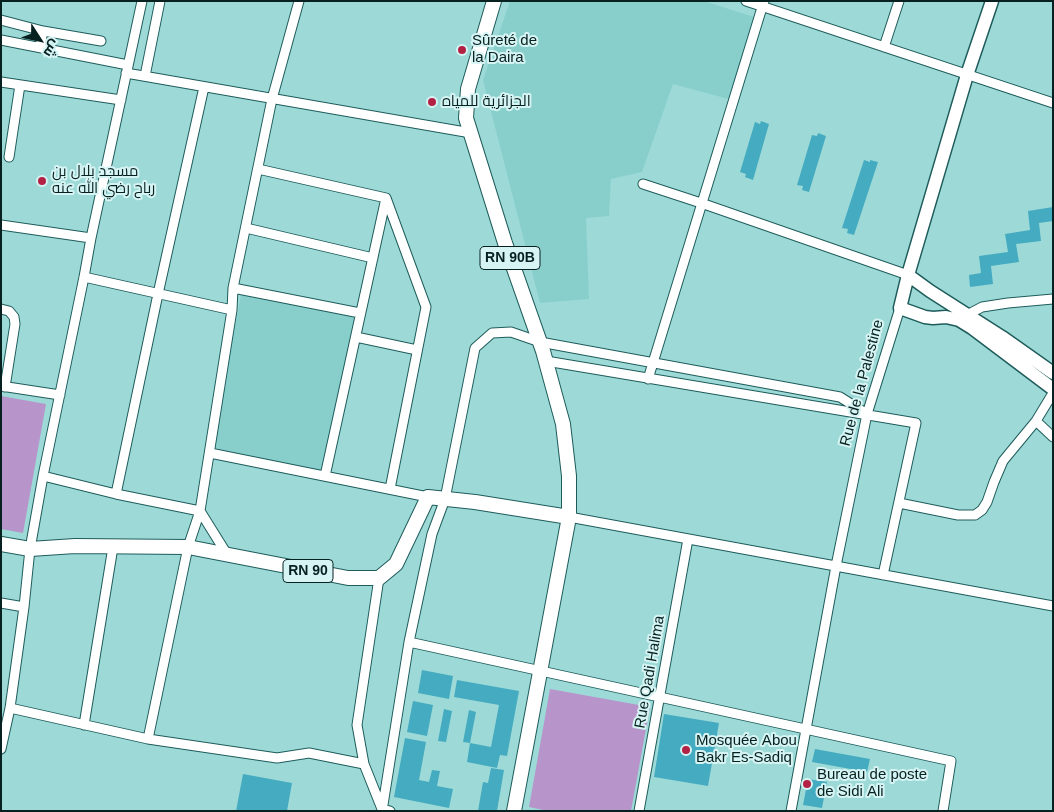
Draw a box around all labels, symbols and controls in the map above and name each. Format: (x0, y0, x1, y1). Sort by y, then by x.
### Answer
north arrow (15, 15, 65, 65)
place label: Sûreté de la Daira (472, 32, 537, 67)
text: ش (41, 37, 64, 61)
marker: Sûreté de la Daira (456, 44, 468, 56)
place label: الجزائرية للمياه (442, 93, 531, 111)
marker: الجزائرية للمياه (426, 96, 438, 108)
place label: مسجد بلال بن رباح رضي الله عنه (52, 163, 155, 198)
marker: مسجد بلال بن رباح رضي الله عنه (36, 175, 48, 187)
road number: RN 90B (480, 247, 540, 270)
street label: Rue de la Palestine (836, 318, 888, 448)
road number: RN 90 (283, 560, 333, 582)
street label: Rue Qadi Halima (631, 614, 669, 730)
place label: Mosquée Abou Bakr Es-Sadiq (696, 732, 797, 767)
marker: Mosquée Abou Bakr Es-Sadiq (680, 744, 692, 756)
place label: Bureau de poste de Sidi Ali (817, 766, 927, 801)
marker: Bureau de poste de Sidi Ali (801, 778, 813, 790)

